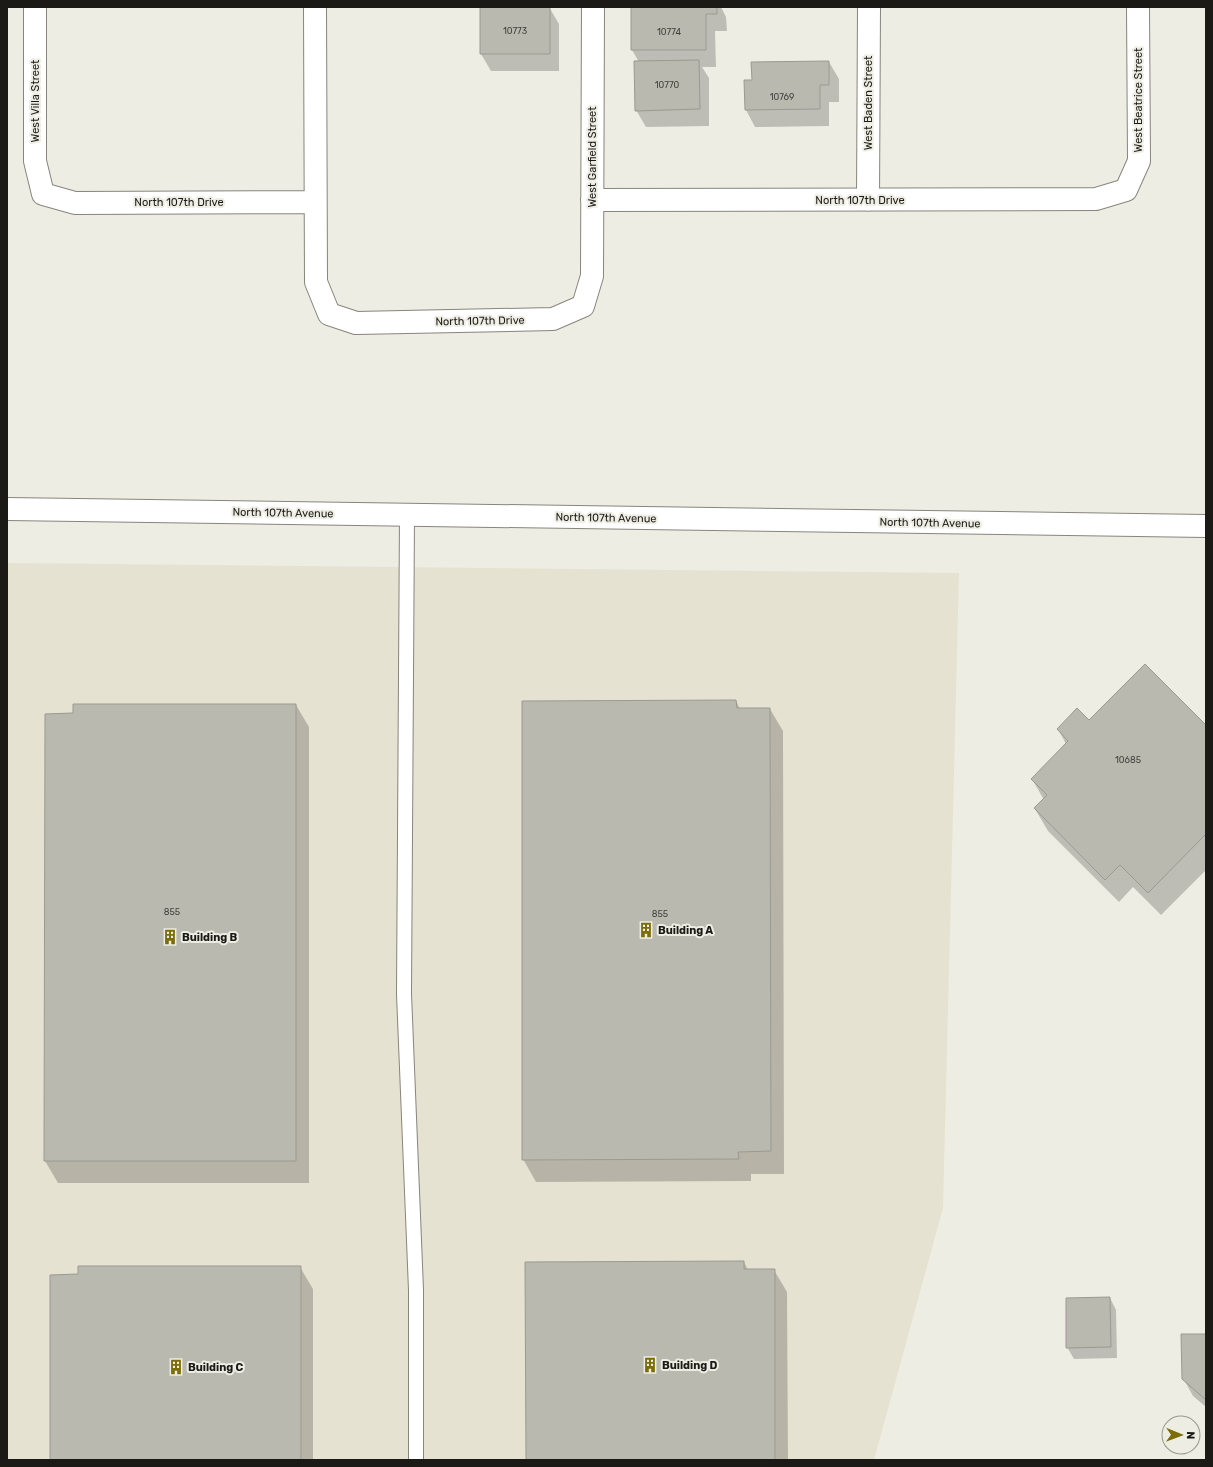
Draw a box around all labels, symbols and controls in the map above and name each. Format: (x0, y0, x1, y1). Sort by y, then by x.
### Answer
house number: 10773 (503, 26, 527, 36)
house number: 10774 (657, 27, 681, 37)
street label: West Beatrice Street (1132, 47, 1145, 152)
street label: West Baden Street (862, 55, 875, 150)
street label: West Villa Street (29, 59, 42, 142)
house number: 10770 (655, 80, 680, 90)
house number: 10769 (770, 92, 794, 102)
street label: West Garfield Street (586, 106, 599, 208)
street label: North 107th Drive (815, 194, 905, 207)
street label: North 107th Drive (134, 196, 224, 209)
street label: North 107th Drive (435, 314, 525, 328)
street label: North 107th Avenue (232, 506, 334, 520)
street label: North 107th Avenue (555, 511, 657, 525)
street label: North 107th Avenue (879, 516, 981, 530)
house number: 10685 (1115, 755, 1141, 765)
house number: 855 (164, 907, 180, 917)
house number: 855 (652, 909, 668, 919)
building icon: Building A (637, 921, 655, 939)
place label: Building A (658, 924, 713, 937)
building icon: Building B (161, 928, 179, 946)
place label: Building B (182, 931, 238, 944)
building icon: Building D (641, 1356, 659, 1374)
building icon: Building C (167, 1358, 185, 1376)
place label: Building D (662, 1359, 718, 1372)
place label: Building C (188, 1361, 244, 1374)
north arrow (1161, 1415, 1201, 1455)
text: N (1184, 1431, 1197, 1439)

